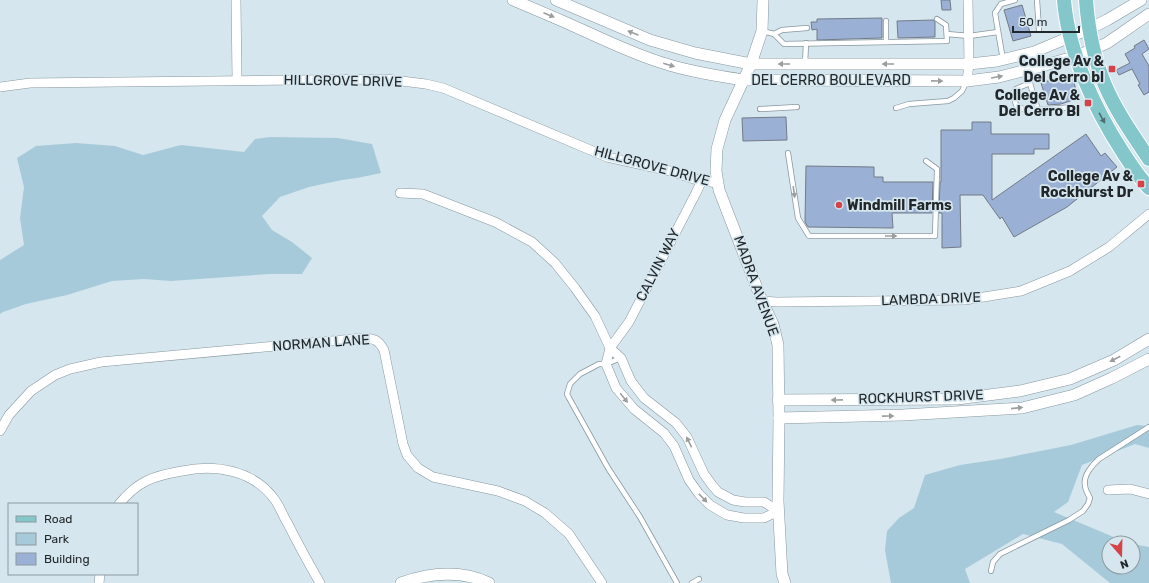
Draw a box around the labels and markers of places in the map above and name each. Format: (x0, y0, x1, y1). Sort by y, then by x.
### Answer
place label: College Av & Del Cerro bl (1019, 53, 1105, 86)
marker: College Av & Del Cerro bl (1107, 64, 1117, 74)
place label: College Av & Del Cerro Bl (995, 87, 1081, 120)
marker: College Av & Del Cerro Bl (1083, 98, 1093, 108)
place label: College Av & Rockhurst Dr (1040, 168, 1134, 201)
marker: College Av & Rockhurst Dr (1136, 179, 1146, 189)
place label: Windmill Farms (847, 197, 952, 214)
marker: Windmill Farms (834, 200, 844, 210)

